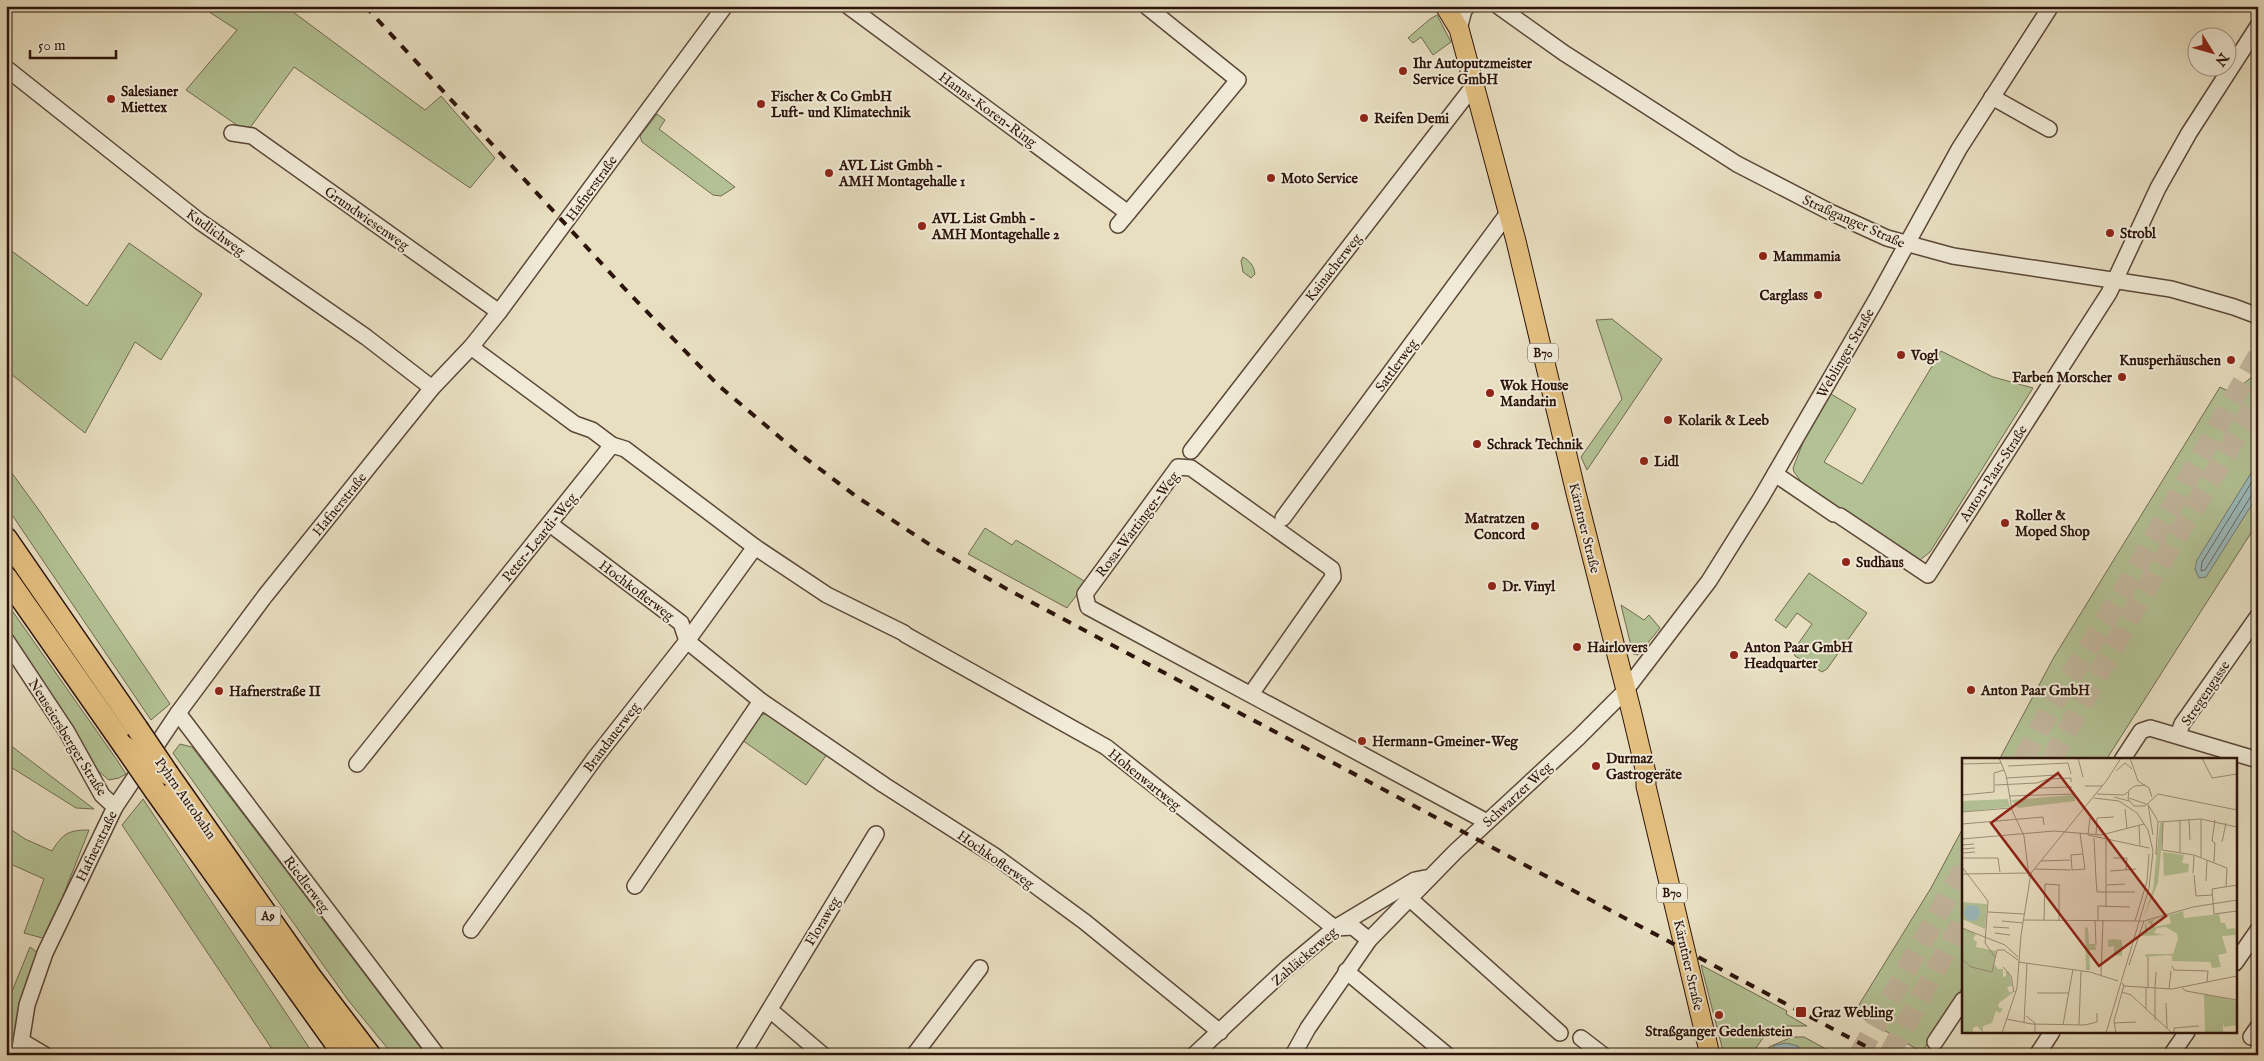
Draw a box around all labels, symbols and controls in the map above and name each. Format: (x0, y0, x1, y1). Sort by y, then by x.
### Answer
scale bar (30, 28, 116, 60)
north arrow (2186, 28, 2236, 78)
text: 50 m (38, 36, 66, 55)
text: N (2211, 48, 2233, 69)
place label: Ihr Autoputzmeister Service GmbH (1413, 55, 1533, 89)
marker: Ihr Autoputzmeister Service GmbH (1397, 65, 1409, 77)
street label: Hanns-Koren-Ring (935, 68, 1040, 152)
place label: Salesianer Miettex (121, 83, 179, 117)
place label: Fischer & Co GmbH Luft- und Klimatechnik (771, 88, 911, 122)
marker: Salesianer Miettex (105, 93, 117, 105)
marker: Fischer & Co GmbH Luft- und Klimatechnik (755, 98, 767, 110)
place label: Reifen Demi (1374, 110, 1449, 128)
marker: Reifen Demi (1358, 112, 1370, 124)
street label: Hafnerstraße (562, 152, 622, 225)
place label: AVL List Gmbh - AMH Montagehalle 1 (838, 157, 965, 191)
marker: AVL List Gmbh - AMH Montagehalle 1 (823, 167, 835, 179)
place label: Moto Service (1281, 170, 1359, 188)
marker: Moto Service (1265, 172, 1277, 184)
street label: Grundwiesenweg (321, 183, 413, 255)
street label: Straßganger Straße (1799, 191, 1908, 253)
street label: Kudlichweg (182, 205, 249, 261)
place label: AVL List Gmbh - AMH Montagehalle 2 (931, 210, 1060, 244)
marker: AVL List Gmbh - AMH Montagehalle 2 (916, 220, 928, 232)
place label: Strobl (2120, 225, 2157, 243)
marker: Strobl (2104, 227, 2116, 239)
street label: Kainacherweg (1302, 230, 1366, 305)
place label: Mammamia (1773, 248, 1841, 266)
marker: Mammamia (1757, 250, 1769, 262)
place label: Carglass (1759, 287, 1808, 305)
marker: Carglass (1812, 289, 1824, 301)
street label: Weblinger Straße (1813, 305, 1879, 402)
street label: Sattlerweg (1371, 335, 1422, 396)
road number: B70 (1528, 343, 1558, 362)
place label: Vogl (1910, 347, 1940, 365)
marker: Vogl (1895, 349, 1907, 361)
place label: Knusperhäuschen (2119, 352, 2222, 370)
marker: Knusperhäuschen (2225, 354, 2237, 366)
place label: Farben Morscher (2012, 369, 2113, 387)
marker: Farben Morscher (2116, 371, 2128, 383)
place label: Wok House Mandarin (1499, 377, 1569, 411)
marker: Wok House Mandarin (1484, 387, 1496, 399)
place label: Kolarik & Leeb (1678, 412, 1769, 430)
marker: Kolarik & Leeb (1662, 414, 1674, 426)
street label: Anton-Paar-Straße (1955, 421, 2032, 526)
place label: Schrack Technik (1487, 436, 1583, 454)
marker: Schrack Technik (1471, 438, 1483, 450)
place label: Lidl (1654, 453, 1680, 471)
marker: Lidl (1638, 455, 1650, 467)
street label: Rosa-Wartinger-Weg (1092, 468, 1184, 581)
street label: Hafnerstraße (309, 469, 371, 540)
street label: Kärntner Straße (1564, 481, 1604, 576)
street label: Peter-Leardi-Weg (498, 489, 581, 586)
place label: Roller & Moped Shop (2015, 507, 2090, 541)
place label: Matratzen Concord (1465, 510, 1526, 544)
marker: Roller & Moped Shop (1999, 517, 2011, 529)
marker: Matratzen Concord (1529, 520, 1541, 532)
place label: Sudhaus (1856, 554, 1904, 572)
marker: Sudhaus (1840, 556, 1852, 568)
street label: Hochkoflerweg (595, 557, 678, 625)
place label: Dr. Vinyl (1502, 578, 1556, 596)
marker: Dr. Vinyl (1486, 580, 1498, 592)
place label: Hairlovers (1587, 639, 1648, 657)
place label: Anton Paar GmbH Headquarter (1743, 639, 1853, 673)
marker: Hairlovers (1571, 641, 1583, 653)
marker: Anton Paar GmbH Headquarter (1728, 649, 1740, 661)
street label: Stregengasse (2177, 657, 2235, 730)
street label: Neuseiersberger Straße (24, 675, 111, 800)
place label: Anton Paar GmbH (1980, 682, 2090, 700)
place label: Hafnerstraße II (229, 683, 321, 701)
marker: Anton Paar GmbH (1965, 684, 1977, 696)
marker: Hafnerstraße II (213, 685, 225, 697)
street label: Brandauerweg (580, 699, 644, 776)
place label: Hermann-Gmeiner-Weg (1372, 733, 1519, 751)
marker: Hermann-Gmeiner-Weg (1356, 735, 1368, 747)
street label: Hohenwartweg (1104, 745, 1185, 815)
place label: Durmaz Gastrogeräte (1606, 750, 1683, 784)
street label: Pyhrn Autobahn (150, 754, 220, 843)
street label: Schwarzer Weg (1479, 758, 1556, 832)
inset map (1962, 758, 2236, 1034)
marker: Durmaz Gastrogeräte (1590, 760, 1602, 772)
street label: Hafnerstraße (72, 807, 122, 885)
street label: Hochkoflerweg (953, 827, 1038, 893)
street label: Riedlerweg (279, 853, 334, 917)
road number: B70 (1657, 884, 1687, 902)
street label: Floraweg (801, 893, 845, 949)
road number: A9 (256, 906, 280, 926)
street label: Kärntner Straße (1669, 918, 1707, 1013)
street label: Zahläckerweg (1268, 923, 1342, 990)
place label: Graz Webling (1812, 1004, 1894, 1022)
marker: Graz Webling (1794, 1005, 1808, 1019)
marker: Straßganger Gedenkstein (1713, 1009, 1725, 1021)
place label: Straßganger Gedenkstein (1645, 1023, 1793, 1041)

